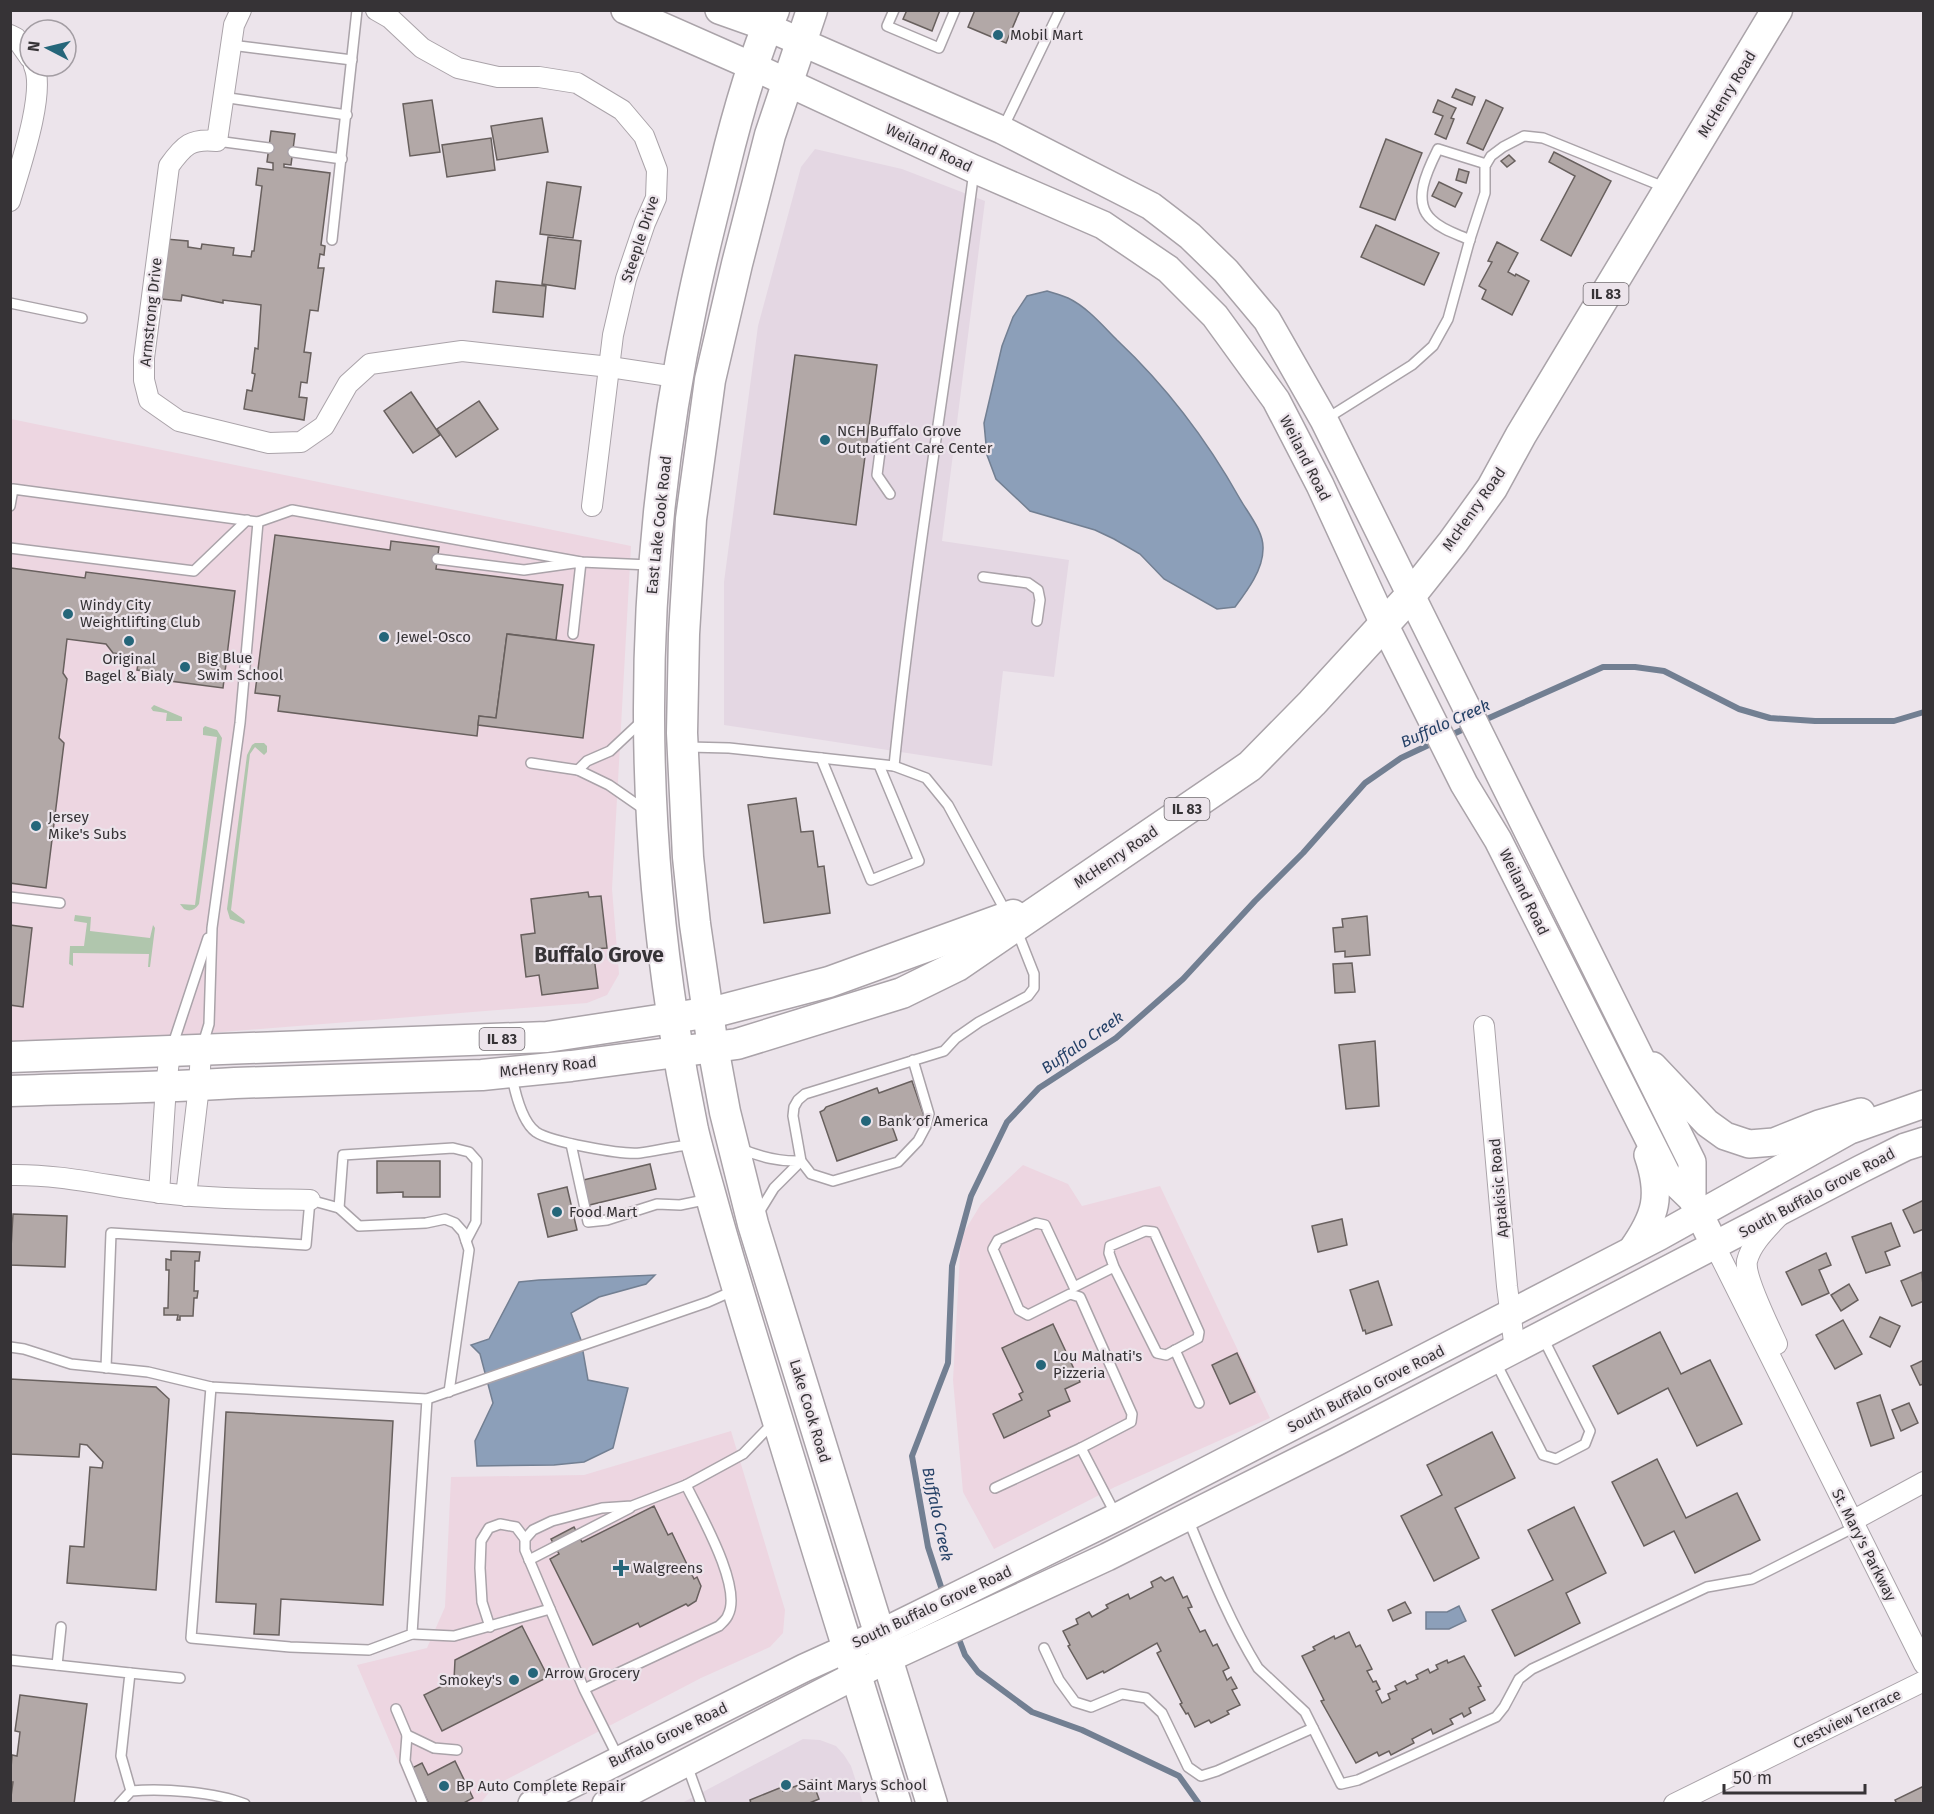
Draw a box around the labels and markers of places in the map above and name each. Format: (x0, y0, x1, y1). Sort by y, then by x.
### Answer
place label: Mobil Mart (1010, 26, 1084, 44)
marker: Mobil Mart (991, 28, 1005, 42)
place label: NCH Buffalo Grove Outpatient Care Center (837, 422, 993, 457)
marker: NCH Buffalo Grove Outpatient Care Center (818, 433, 832, 447)
place label: Windy City Weightlifting Club (80, 596, 201, 631)
marker: Windy City Weightlifting Club (61, 607, 75, 621)
place label: Jewel-Osco (396, 628, 471, 646)
marker: Jewel-Osco (377, 630, 391, 644)
marker: Original Bagel & Bialy (122, 634, 136, 648)
place label: Big Blue Swim School (197, 649, 284, 684)
place label: Original Bagel & Bialy (84, 650, 174, 685)
marker: Big Blue Swim School (178, 660, 192, 674)
place label: Jersey Mike's Subs (48, 808, 126, 843)
marker: Jersey Mike's Subs (29, 819, 43, 833)
place label: Bank of America (878, 1112, 988, 1130)
marker: Bank of America (859, 1114, 873, 1128)
place label: Food Mart (569, 1203, 638, 1221)
marker: Food Mart (550, 1205, 564, 1219)
place label: Lou Malnati's Pizzeria (1053, 1347, 1142, 1382)
marker: Lou Malnati's Pizzeria (1034, 1358, 1048, 1372)
place label: Walgreens (633, 1559, 703, 1577)
marker: Walgreens (614, 1561, 628, 1575)
place label: Arrow Grocery (545, 1664, 641, 1682)
marker: Arrow Grocery (526, 1666, 540, 1680)
place label: Smokey's (439, 1671, 502, 1689)
marker: Smokey's (507, 1673, 521, 1687)
place label: Saint Marys School (798, 1776, 927, 1794)
place label: BP Auto Complete Repair (456, 1777, 626, 1795)
marker: Saint Marys School (779, 1778, 793, 1792)
marker: BP Auto Complete Repair (437, 1779, 451, 1793)

